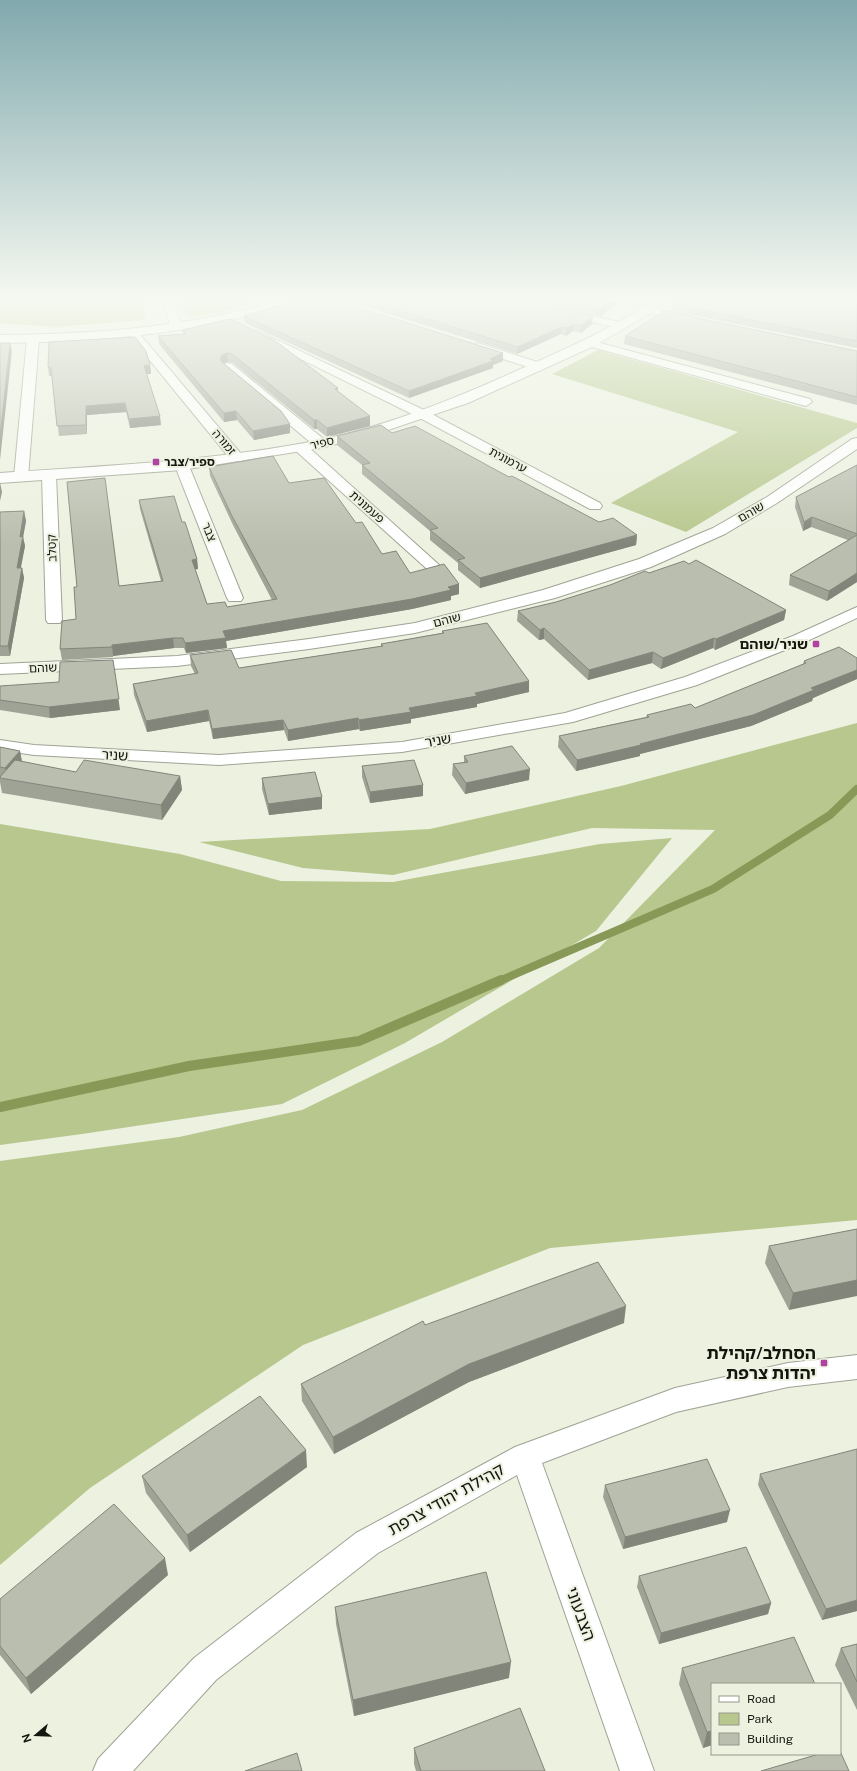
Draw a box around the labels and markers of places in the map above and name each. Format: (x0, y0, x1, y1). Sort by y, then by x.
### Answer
place label: ספיר/צבר (164, 455, 215, 469)
marker: ספיר/צבר (151, 457, 161, 467)
place label: שניר/שוהם (739, 636, 808, 652)
marker: שניר/שוהם (811, 639, 821, 649)
place label: הסחלב/קהילת יהדות צרפת (707, 1343, 816, 1383)
marker: הסחלב/קהילת יהדות צרפת (819, 1358, 829, 1368)

